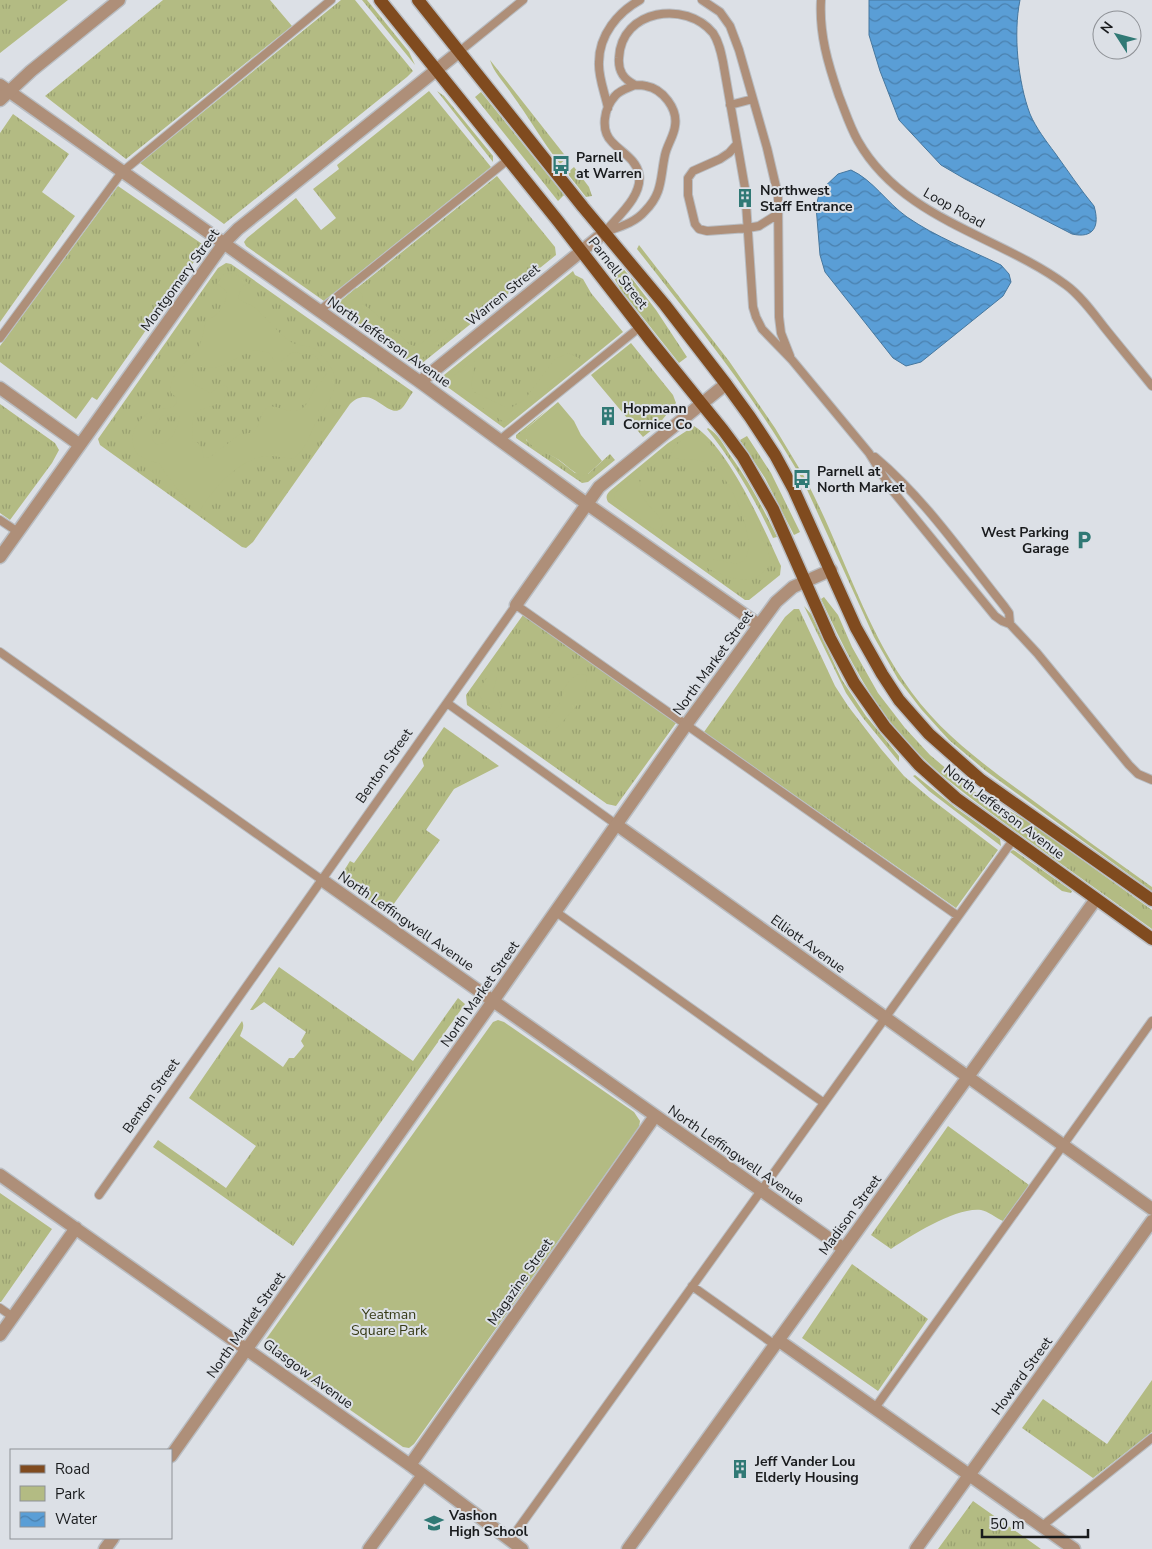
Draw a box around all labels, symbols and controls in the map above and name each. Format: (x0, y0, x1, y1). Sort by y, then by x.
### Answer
north arrow (1092, 10, 1142, 60)
text: N (1096, 18, 1118, 37)
place label: Parnell at Warren (576, 148, 642, 183)
bus stop icon: Parnell at Warren (550, 154, 572, 176)
place label: Northwest Staff Entrance (760, 181, 853, 216)
street label: Loop Road (920, 183, 988, 233)
building icon: Northwest Staff Entrance (734, 187, 756, 209)
street label: Montgomery Street (136, 225, 224, 335)
street label: Parnell Street (584, 233, 652, 313)
street label: Warren Street (462, 260, 544, 330)
street label: North Jefferson Avenue (323, 292, 455, 392)
place label: Hopmann Cornice Co (623, 399, 692, 434)
building icon: Hopmann Cornice Co (597, 405, 619, 427)
place label: Parnell at North Market (817, 462, 905, 497)
bus stop icon: Parnell at North Market (791, 468, 813, 490)
place label: West Parking Garage (981, 523, 1069, 558)
parking icon: West Parking Garage (1073, 529, 1095, 551)
street label: North Market Street (668, 607, 758, 719)
street label: Benton Street (351, 725, 417, 807)
street label: North Jefferson Avenue (940, 760, 1068, 864)
street label: North Leffingwell Avenue (334, 867, 478, 975)
street label: Elliott Avenue (767, 910, 849, 978)
street label: North Market Street (436, 937, 524, 1051)
street label: Benton Street (118, 1055, 184, 1137)
street label: North Leffingwell Avenue (664, 1101, 808, 1209)
street label: Madison Street (814, 1171, 886, 1259)
street label: Magazine Street (483, 1235, 557, 1329)
street label: North Market Street (202, 1268, 290, 1382)
park label: Yeatman Square Park (351, 1305, 428, 1340)
street label: Howard Street (987, 1333, 1057, 1419)
street label: Glasgow Avenue (259, 1335, 357, 1413)
legend (10, 1449, 172, 1539)
place label: Jeff Vander Lou Elderly Housing (754, 1452, 859, 1487)
building icon: Jeff Vander Lou Elderly Housing (729, 1458, 751, 1480)
text: Road (55, 1459, 90, 1479)
text: Park (55, 1484, 85, 1504)
place label: Vashon High School (448, 1506, 529, 1541)
scale bar (982, 1506, 1088, 1538)
text: Water (55, 1509, 98, 1529)
school or university icon: Vashon High School (423, 1512, 445, 1534)
text: 50 m (990, 1514, 1025, 1534)

